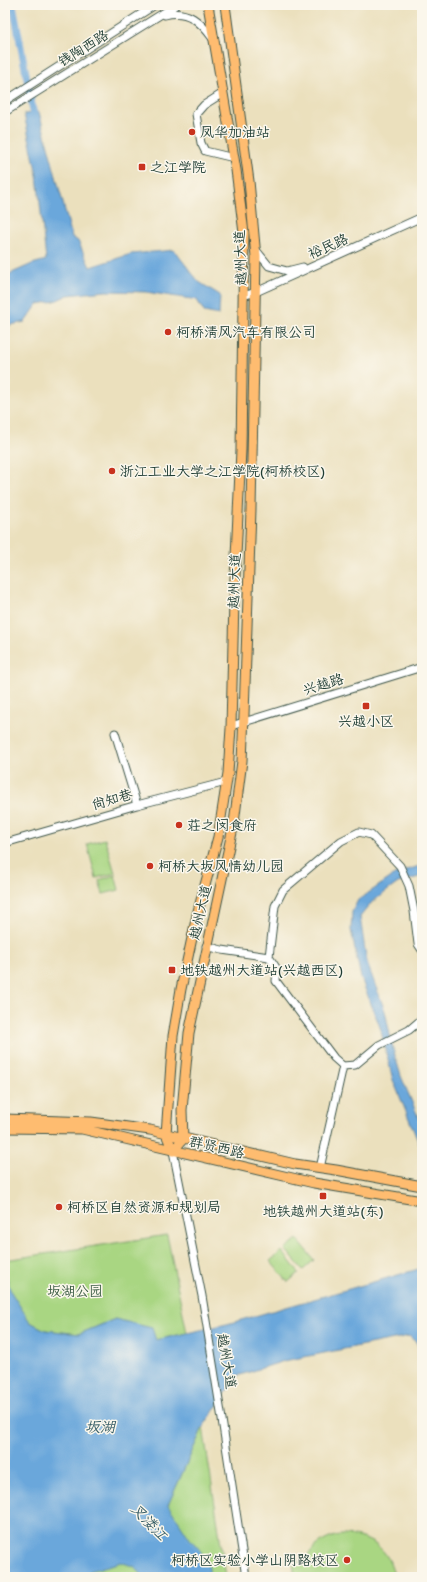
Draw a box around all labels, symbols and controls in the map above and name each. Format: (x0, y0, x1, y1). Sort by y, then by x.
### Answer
street label: 钱陶西路 (55, 26, 112, 70)
place label: 凤华加油站 (200, 124, 270, 141)
marker: 凤华加油站 (187, 127, 197, 137)
place label: 之江学院 (150, 159, 206, 176)
marker: 之江学院 (137, 162, 147, 172)
street label: 越州大道 (231, 230, 250, 286)
street label: 裕民路 (306, 230, 351, 263)
place label: 柯桥清风汽车有限公司 (176, 324, 316, 341)
marker: 柯桥清风汽车有限公司 (163, 327, 173, 337)
place label: 浙江工业大学之江学院(柯桥校区) (120, 463, 325, 480)
marker: 浙江工业大学之江学院(柯桥校区) (107, 466, 117, 476)
street label: 越州大道 (225, 553, 244, 609)
street label: 兴越路 (301, 670, 346, 699)
marker: 兴越小区 (361, 701, 371, 711)
place label: 兴越小区 (338, 713, 394, 730)
street label: 尚知巷 (90, 785, 136, 813)
place label: 荘之闵食府 (187, 817, 257, 834)
marker: 荘之闵食府 (174, 820, 184, 830)
place label: 柯桥大坂风情幼儿园 (158, 858, 284, 875)
marker: 柯桥大坂风情幼儿园 (145, 861, 155, 871)
street label: 越州大道 (186, 883, 215, 941)
place label: 地铁越州大道站(兴越西区) (180, 962, 343, 979)
marker: 地铁越州大道站(兴越西区) (167, 965, 177, 975)
street label: 群贤西路 (188, 1133, 246, 1162)
marker: 地铁越州大道站(东) (318, 1191, 328, 1201)
place label: 柯桥区自然资源和规划局 (67, 1199, 221, 1216)
marker: 柯桥区自然资源和规划局 (54, 1202, 64, 1212)
place label: 地铁越州大道站(东) (262, 1203, 384, 1220)
park label: 坂湖公园 (47, 1283, 103, 1300)
street label: 越州大道 (213, 1332, 240, 1390)
water label: 坂湖 (85, 1418, 117, 1436)
water label: 叉溇江 (127, 1500, 172, 1545)
place label: 柯桥区实验小学山阴路校区 (171, 1552, 339, 1569)
marker: 柯桥区实验小学山阴路校区 (342, 1555, 352, 1565)

